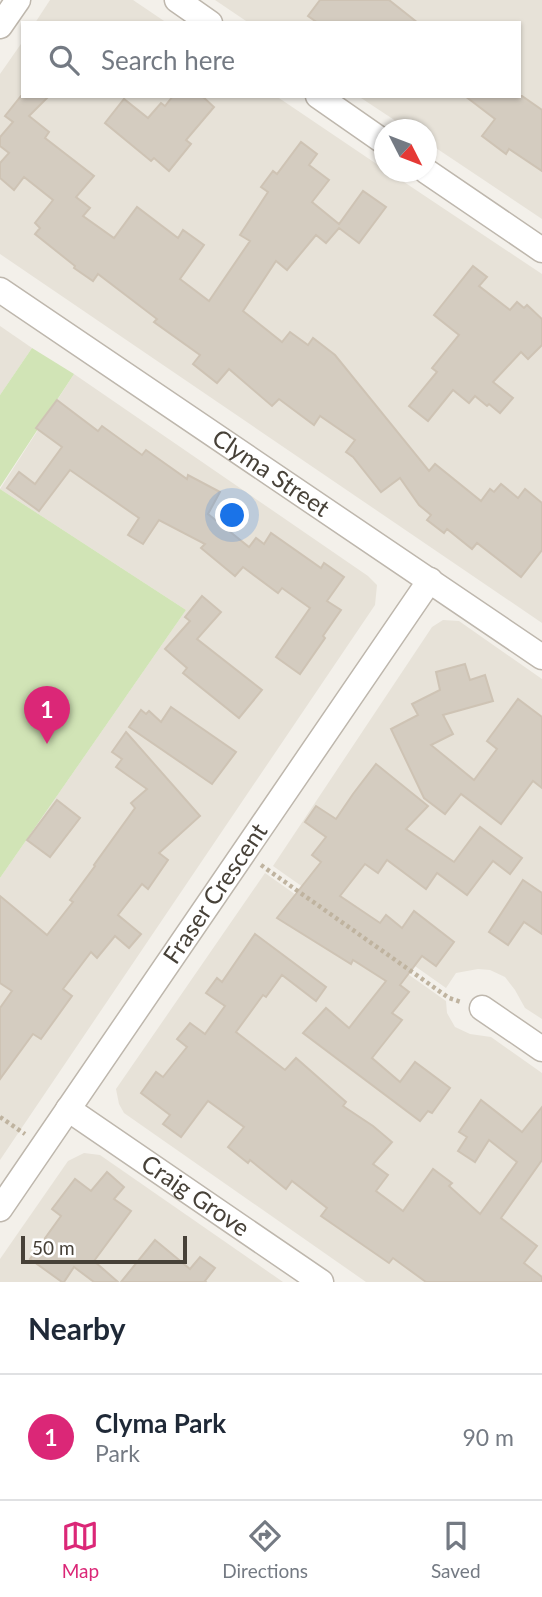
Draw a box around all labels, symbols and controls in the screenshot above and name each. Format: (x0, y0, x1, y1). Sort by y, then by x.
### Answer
search box (21, 21, 521, 98)
icon: search (45, 41, 83, 79)
text: Search here (101, 44, 235, 76)
north arrow (374, 119, 437, 182)
street label: Clyma Street (208, 422, 336, 522)
your location (215, 498, 249, 532)
pin: 1 (24, 686, 70, 744)
street label: Fraser Crescent (156, 817, 273, 969)
street label: Craig Grove (136, 1148, 256, 1242)
scale bar (21, 1233, 187, 1265)
text: 50 m (32, 1236, 75, 1259)
text: Nearby (28, 1310, 126, 1346)
text: Clyma Park (95, 1407, 226, 1439)
text: 1 (44, 1423, 58, 1451)
text: 90 m (463, 1423, 514, 1451)
text: Park (95, 1439, 140, 1467)
tab: Map (61, 1517, 99, 1582)
tab: Directions (222, 1517, 308, 1582)
tab: Saved (431, 1517, 481, 1582)

